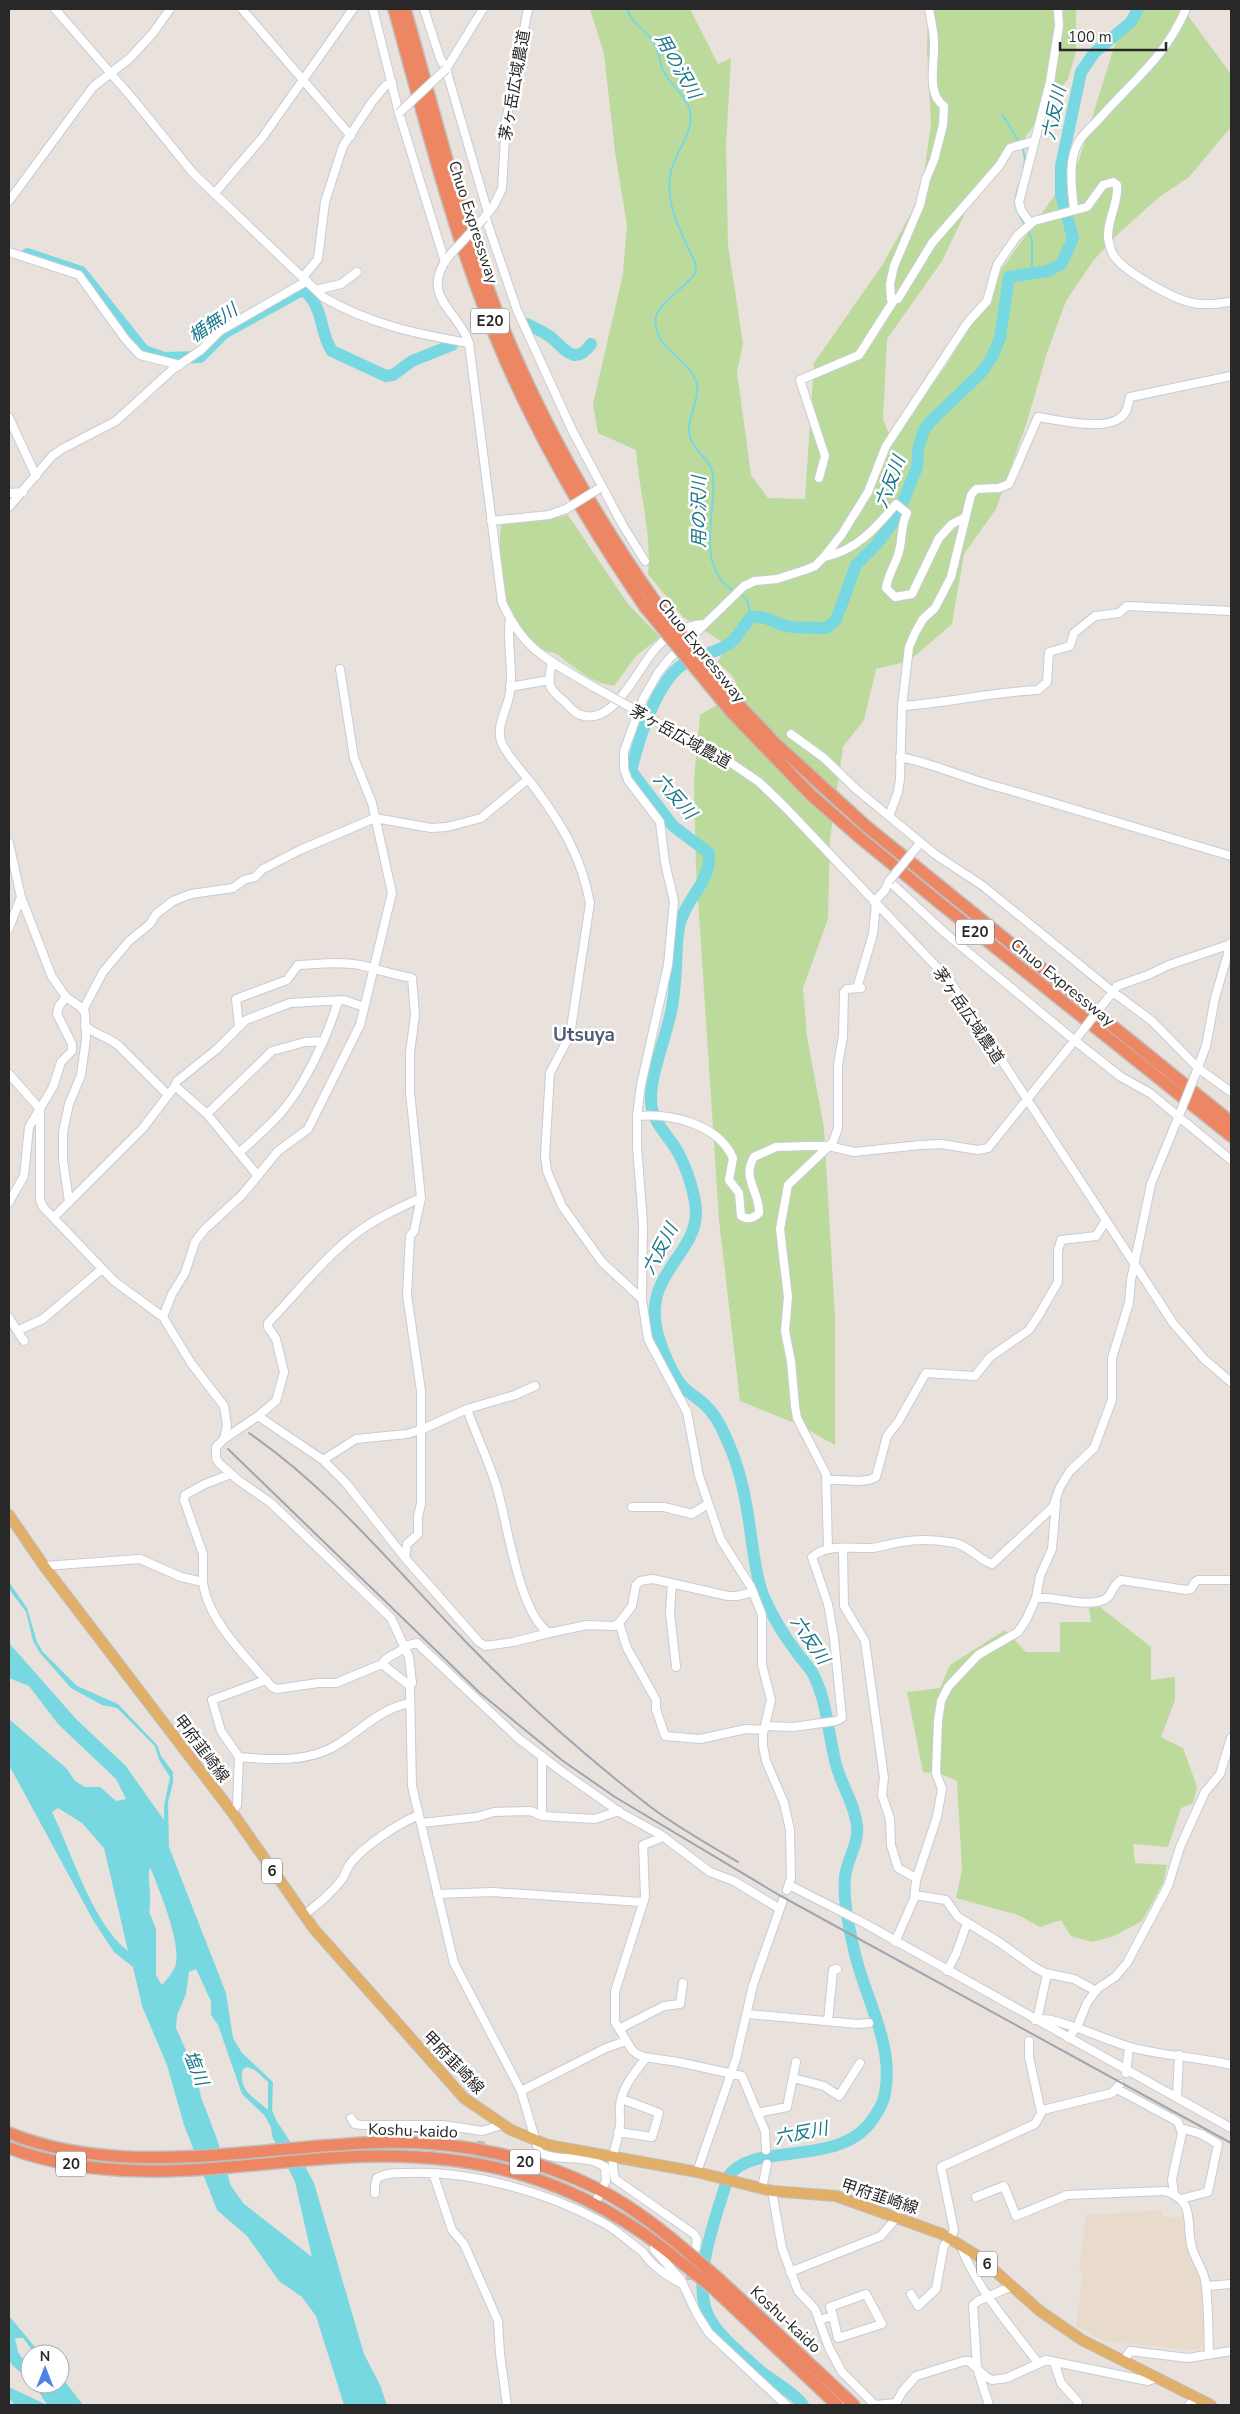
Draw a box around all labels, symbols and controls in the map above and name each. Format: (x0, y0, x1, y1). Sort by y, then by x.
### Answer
scale bar (1060, 20, 1166, 52)
text: 100 m (1068, 27, 1112, 47)
street label: 茅ヶ岳広域農道 (494, 28, 536, 142)
water label: 用の沢川 (650, 29, 707, 105)
water label: 六反川 (1037, 82, 1072, 142)
street label: Chuo Expressway (443, 158, 504, 287)
water label: 楯無川 (184, 297, 244, 348)
road number: E20 (471, 308, 509, 334)
water label: 六反川 (869, 451, 912, 512)
water label: 用の沢川 (687, 474, 711, 548)
street label: Chuo Expressway (652, 594, 751, 708)
street label: 茅ヶ岳広域農道 (626, 700, 735, 774)
water label: 六反川 (648, 768, 703, 826)
road number: E20 (956, 920, 994, 944)
street label: Chuo Expressway (1006, 934, 1120, 1032)
street label: 茅ヶ岳広域農道 (928, 963, 1009, 1068)
district label: Utsuya (553, 1022, 615, 1048)
water label: 六反川 (637, 1218, 684, 1278)
water label: 六反川 (785, 1611, 836, 1671)
street label: 甲府韮崎線 (168, 1710, 234, 1787)
road number: 6 (262, 1858, 282, 1884)
street label: 甲府韮崎線 (418, 2026, 489, 2099)
water label: 塩川 (178, 2047, 215, 2091)
water label: 六反川 (772, 2116, 832, 2150)
street label: Koshu-kaido (368, 2118, 458, 2144)
road number: 20 (510, 2150, 540, 2174)
road number: 20 (56, 2152, 86, 2176)
street label: 甲府韮崎線 (838, 2174, 921, 2220)
road number: 6 (977, 2252, 997, 2276)
street label: Koshu-kaido (745, 2281, 826, 2358)
north arrow (20, 2344, 70, 2394)
text: N (40, 2347, 50, 2366)

